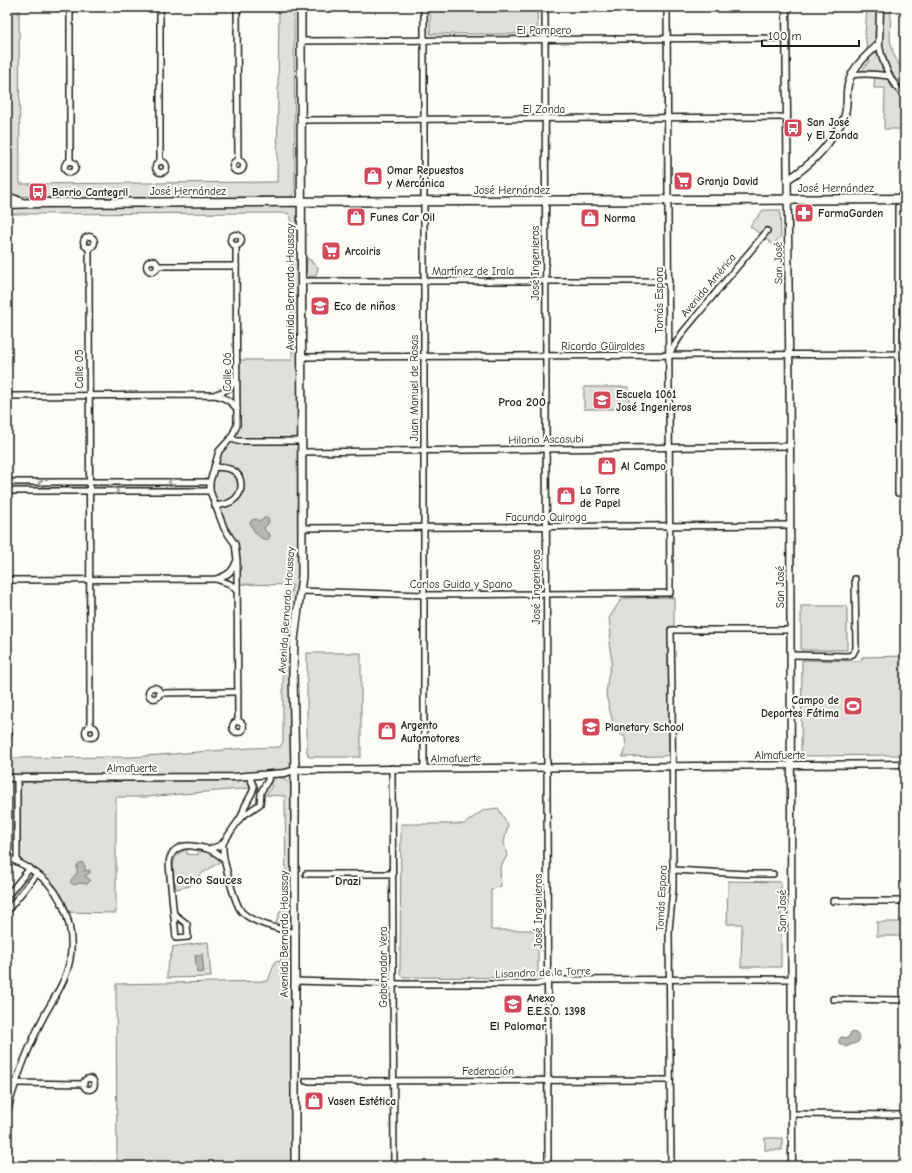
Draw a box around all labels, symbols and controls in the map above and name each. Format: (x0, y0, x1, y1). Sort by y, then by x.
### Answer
scale bar (762, 22, 859, 48)
street label: El Pampero (517, 24, 571, 37)
text: 100 m (768, 29, 801, 43)
street label: El Zonda (523, 103, 565, 116)
place label: San José y El Zonda (807, 116, 858, 142)
bus stop icon: San José y El Zonda (782, 117, 804, 139)
place label: Omar Repuestos y Mercánica (387, 164, 464, 190)
shop icon: Omar Repuestos y Mercánica (362, 165, 384, 187)
supermarket icon: Granja David (672, 170, 694, 192)
place label: Granja David (697, 175, 759, 188)
bus stop icon: Barrio Cantegril (27, 181, 49, 203)
street label: José Hernández (798, 182, 874, 195)
street label: José Hernández (474, 184, 550, 197)
street label: José Hernández (150, 185, 226, 198)
place label: Barrio Cantegril (52, 186, 128, 199)
pharmacy icon: FarmaGarden (793, 202, 815, 224)
shop icon: Funes Car Oil (345, 206, 367, 228)
shop icon: Norma (579, 207, 601, 229)
place label: FarmaGarden (818, 207, 883, 220)
place label: Funes Car Oil (370, 211, 435, 224)
place label: Norma (604, 212, 636, 225)
street label: Avenida Bernardo Houssay (284, 223, 297, 350)
street label: José Ingenieros (529, 225, 542, 300)
supermarket icon: Arcoiris (320, 240, 342, 262)
street label: San José (772, 241, 785, 284)
place label: Arcoiris (345, 245, 381, 258)
street label: Avenida América (678, 251, 739, 320)
street label: Martínez de Irala (432, 265, 514, 278)
street label: Tomás Espora (653, 267, 666, 333)
school or university icon: Eco de niños (309, 295, 331, 317)
place label: Eco de niños (334, 300, 396, 313)
street label: Juan Manuel de Rosas (408, 334, 421, 441)
street label: Ricardo Güiraldes (561, 340, 645, 353)
street label: Calle O5 (73, 349, 86, 389)
street label: Calle O6 (221, 352, 234, 392)
place label: Escuela 1061 José Ingenieros (616, 388, 692, 414)
school or university icon: Escuela 1061 José Ingenieros (591, 389, 613, 411)
district label: Proa 200 (498, 395, 546, 409)
street label: Hilario Ascasubi (508, 432, 584, 447)
shop icon: Al Campo (596, 455, 618, 477)
place label: Al Campo (621, 460, 666, 473)
one-way arrow (168, 478, 174, 486)
one-way arrow (38, 479, 44, 487)
place label: La Torre de Papel (580, 484, 620, 510)
shop icon: La Torre de Papel (555, 485, 577, 507)
one-way arrow (113, 487, 119, 495)
street label: Facundo Quiroga (505, 511, 587, 524)
street label: Avenida Bernardo Houssay (276, 546, 297, 674)
street label: José Ingenieros (530, 549, 543, 624)
street label: San José (774, 565, 787, 608)
street label: Carlos Guido y Spano (410, 578, 512, 591)
place label: Campo de Deportes Fátima (761, 694, 840, 720)
sports icon: Campo de Deportes Fátima (842, 695, 864, 717)
school or university icon: Planetary School (580, 716, 602, 738)
place label: Argento Automotores (401, 719, 460, 745)
shop icon: Argento Automotores (376, 720, 398, 742)
place label: Planetary School (605, 721, 684, 734)
street label: Almafuerte (755, 749, 806, 762)
street label: Almafuerte (431, 752, 482, 765)
street label: Almafuerte (107, 762, 158, 775)
street label: Tomás Espora (653, 865, 670, 931)
street label: Avenida Bernardo Houssay (278, 870, 291, 997)
district label: Ocho Sauces (176, 873, 242, 887)
street label: José Ingenieros (532, 873, 545, 948)
district label: Drazi (335, 874, 361, 888)
street label: San José (776, 889, 789, 932)
street label: Gobernador Vera (377, 926, 390, 1008)
street label: Lisandro de la Torre (495, 964, 591, 981)
place label: Anexo E.E.S.O. 1398 (527, 992, 586, 1018)
school or university icon: Anexo E.E.S.O. 1398 (502, 993, 524, 1015)
district label: El Palomar (490, 1019, 546, 1033)
street label: Federación (462, 1065, 514, 1078)
shop icon: Vasen Estética (303, 1090, 325, 1112)
place label: Vasen Estética (328, 1095, 396, 1108)

